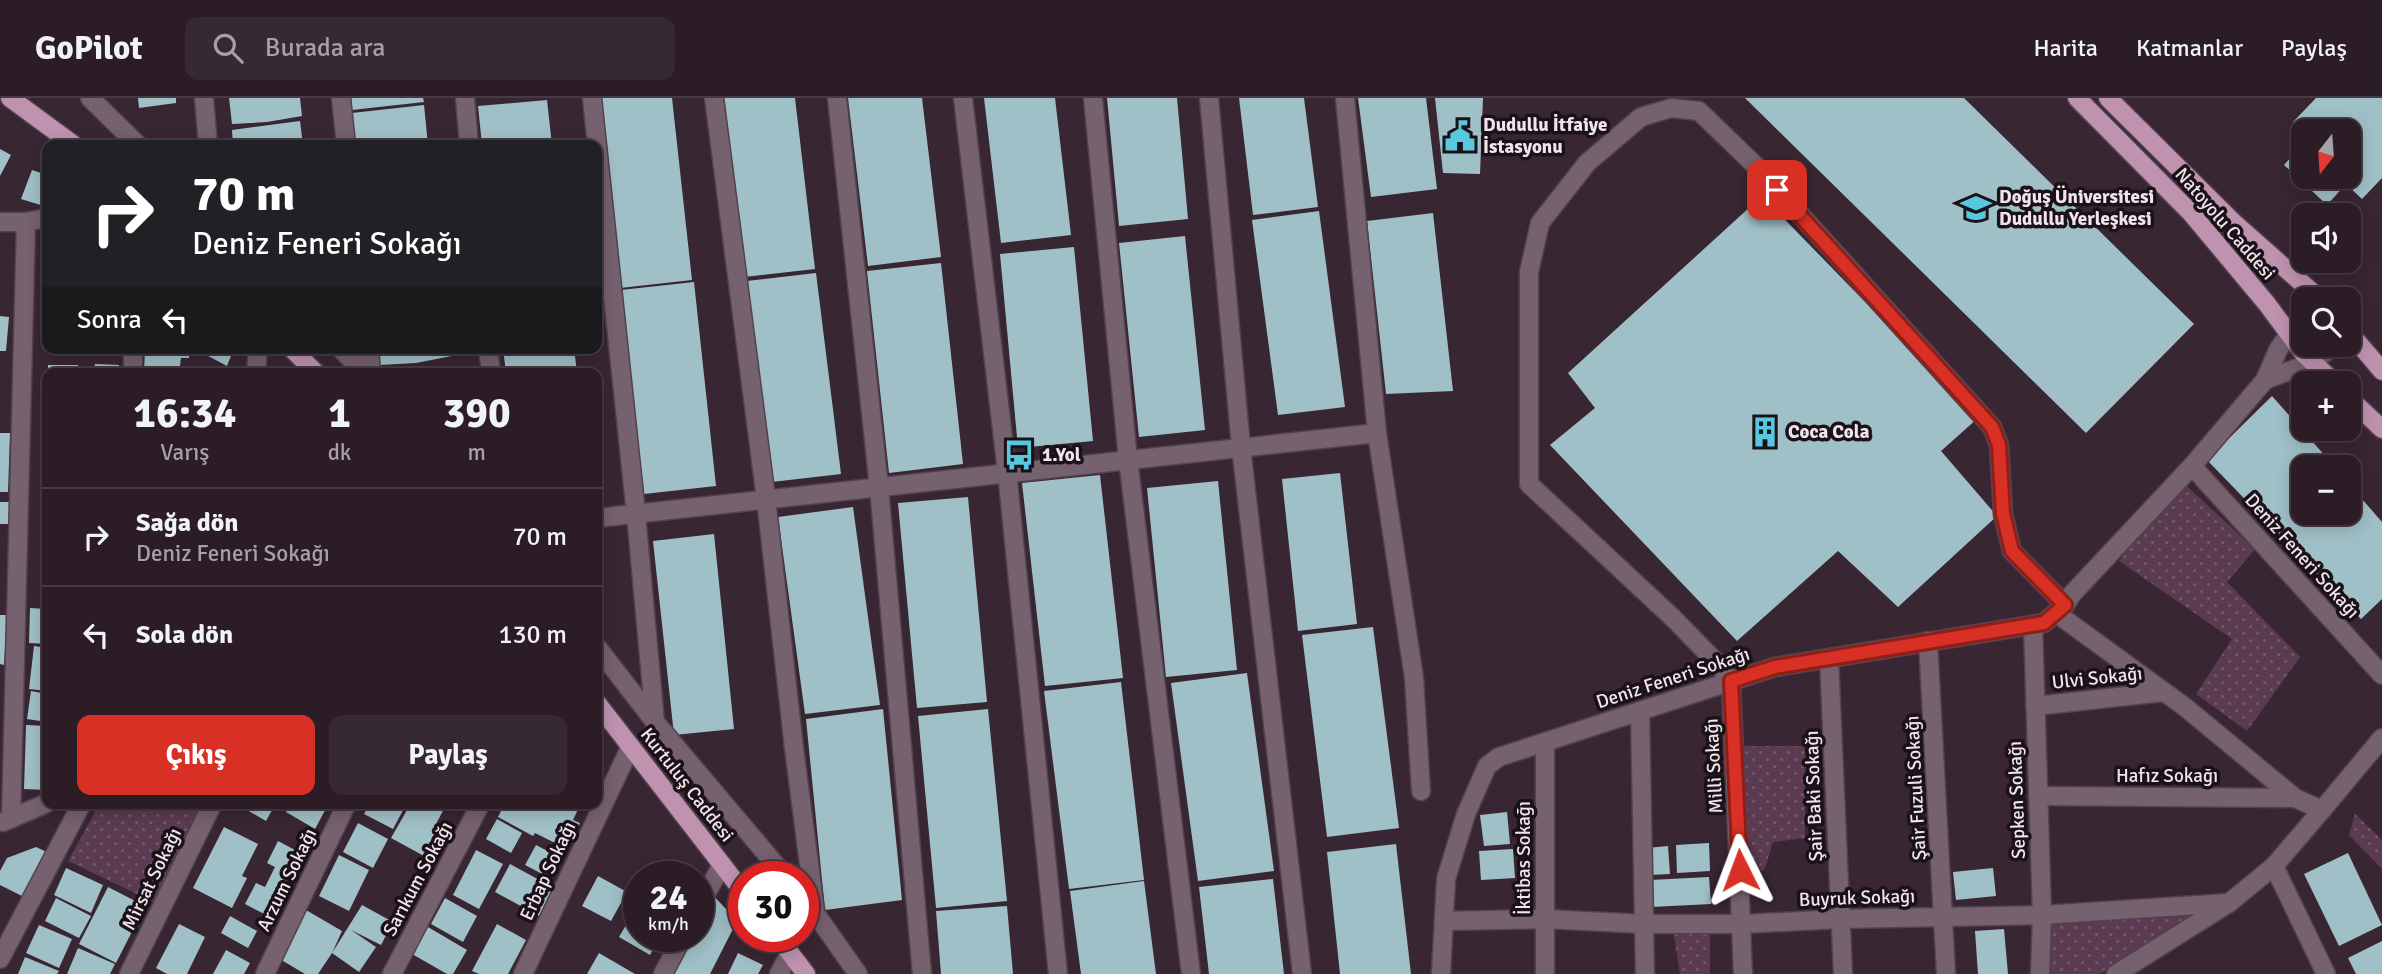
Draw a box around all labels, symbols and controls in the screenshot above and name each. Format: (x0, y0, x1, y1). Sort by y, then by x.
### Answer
search box (185, 17, 675, 80)
text: GoPilot (35, 28, 143, 69)
icon: search (209, 29, 247, 67)
text: Burada ara (265, 32, 386, 64)
text: Harita (2033, 33, 2098, 63)
text: Katmanlar (2136, 33, 2243, 63)
text: Paylaş (2281, 33, 2347, 63)
place label: Dudullu İtfaiye İstasyonu (1483, 113, 1607, 159)
public building icon: Dudullu İtfaiye İstasyonu (1443, 119, 1477, 153)
north arrow (2291, 119, 2361, 189)
map controls (2291, 119, 2361, 525)
pin (1747, 160, 1807, 220)
street label: Natoyolu Caddesi (2170, 163, 2280, 285)
text: 70 m (192, 164, 295, 224)
icon: right (77, 168, 168, 259)
icon: arrive (1758, 171, 1796, 209)
place label: Doğuş Üniversitesi Dudullu Yerleşkesi (1999, 185, 2154, 231)
school or university icon: Doğuş Üniversitesi Dudullu Yerleşkesi (1959, 191, 1993, 225)
button: sound (2291, 203, 2361, 273)
text: Deniz Feneri Sokağı (192, 224, 462, 263)
button: search (2291, 287, 2361, 357)
icon: left (156, 301, 194, 339)
text: Sonra (77, 304, 142, 336)
button: + (2291, 371, 2361, 441)
text: 16:34 (133, 388, 236, 439)
text: 1 (328, 388, 351, 439)
text: 390 (443, 388, 511, 439)
building icon: Coca Cola (1748, 415, 1782, 449)
place label: Coca Cola (1788, 420, 1870, 444)
text: Varış (160, 438, 209, 467)
text: dk (328, 438, 351, 467)
text: m (468, 438, 486, 467)
bus stop icon: 1.Yol (1002, 438, 1036, 472)
place label: 1.Yol (1042, 443, 1081, 467)
button: − (2291, 455, 2361, 525)
street label: Deniz Feneri Sokağı (2240, 488, 2364, 624)
text: Sağa dön (136, 507, 239, 539)
icon: right (77, 518, 115, 556)
text: 70 m (512, 521, 567, 553)
text: Deniz Feneri Sokağı (136, 539, 330, 568)
icon: left (77, 616, 115, 654)
text: Sola dön (136, 619, 233, 651)
text: 130 m (498, 619, 567, 651)
street label: Deniz Feneri Sokağı (1593, 642, 1753, 714)
street label: Ulvi Sokağı (2051, 661, 2143, 695)
button: Çıkış (77, 715, 315, 795)
button: Paylaş (329, 715, 567, 795)
street label: Şair Fuzuli Sokağı (1900, 715, 1932, 861)
street label: Milli Sokağı (1700, 718, 1728, 814)
street label: Kurtuluş Caddesi (635, 723, 739, 847)
street label: Şair Baki Sokağı (1800, 730, 1828, 862)
street label: Sepken Sokağı (2003, 741, 2031, 859)
street label: Hafız Sokağı (2116, 764, 2218, 788)
street label: İktibas Sokağı (1512, 801, 1536, 915)
street label: Sarıkum Sokağı (378, 818, 458, 940)
street label: Erbap Sokağı (515, 818, 581, 924)
street label: Mirsat Sokağı (117, 824, 187, 934)
street label: Arzum Sokağı (252, 825, 322, 935)
position arrow (1703, 833, 1777, 907)
speed limit sign: 30 (728, 861, 819, 952)
text: 24 (650, 876, 687, 919)
street label: Buyruk Sokağı (1798, 884, 1916, 912)
text: km/h (648, 913, 689, 935)

